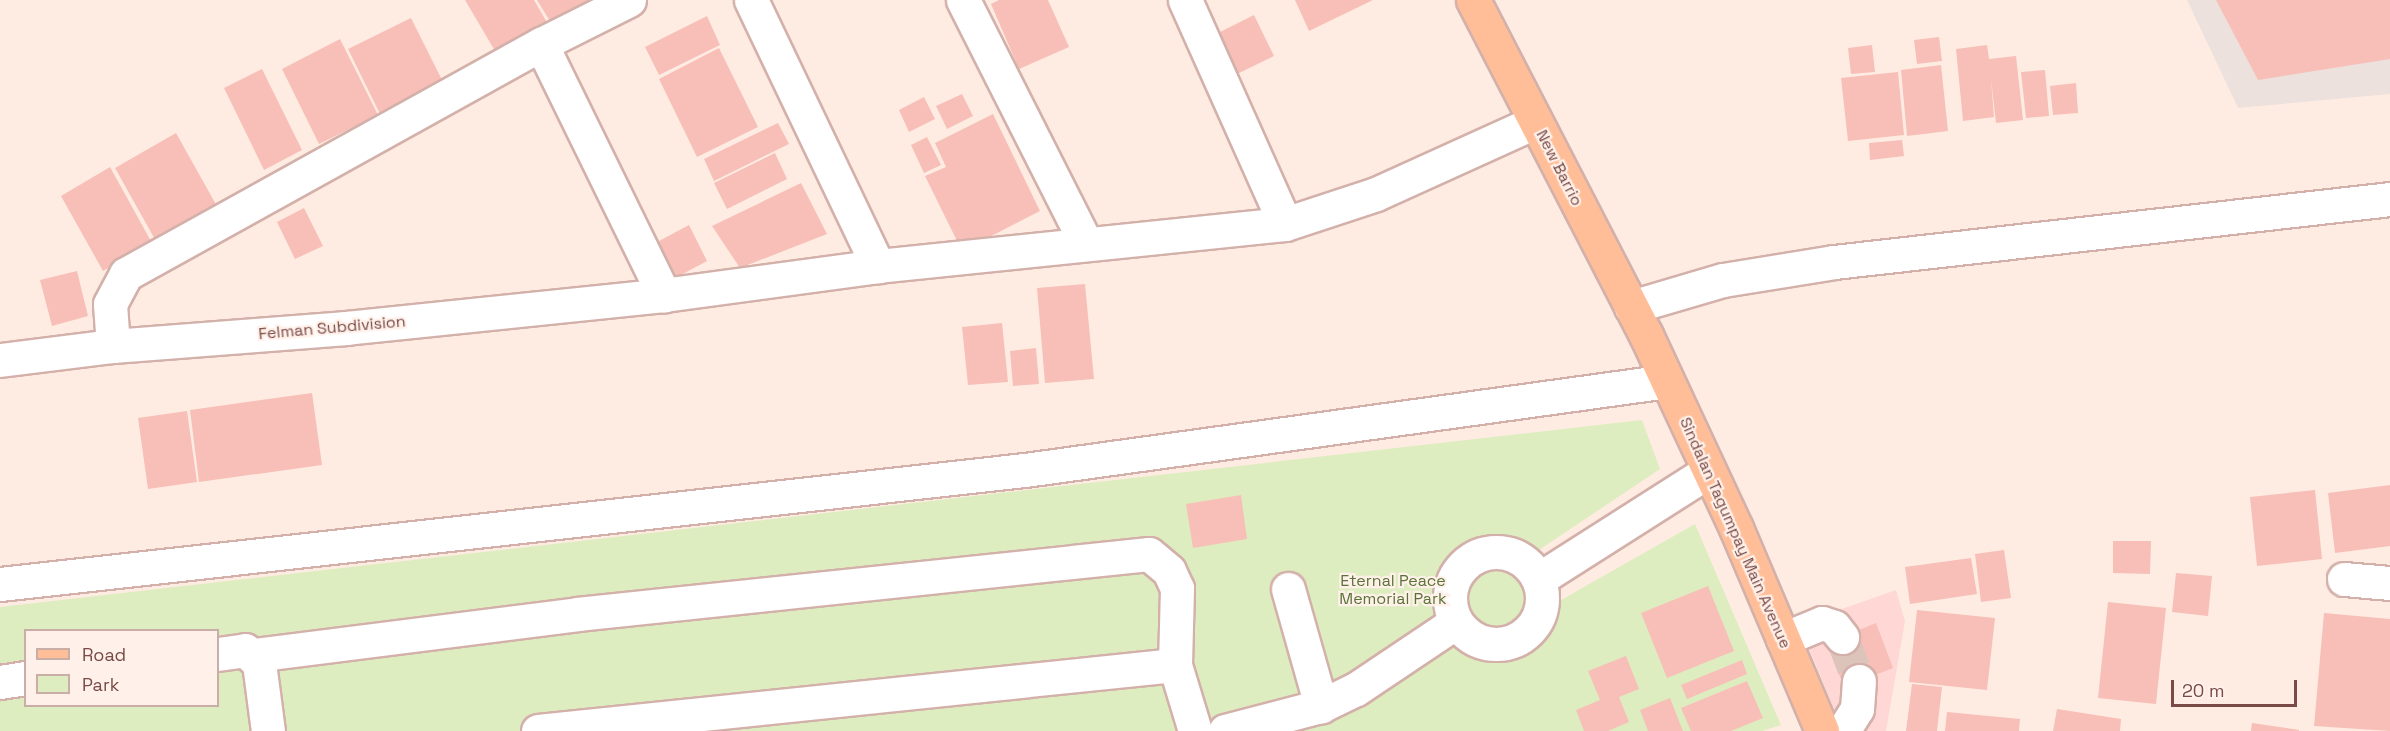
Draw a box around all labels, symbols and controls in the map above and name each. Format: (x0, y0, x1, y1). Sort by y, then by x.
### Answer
street label: New Barrio (1532, 127, 1586, 209)
street label: Felman Subdivision (258, 312, 406, 344)
street label: Sindalan Tagumpay Main Avenue (1675, 414, 1795, 652)
park label: Eternal Peace Memorial Park (1339, 571, 1447, 609)
legend (24, 629, 219, 707)
text: Road (82, 643, 126, 666)
scale bar (2174, 668, 2300, 706)
text: Park (82, 673, 119, 696)
text: 20 m (2182, 679, 2225, 702)

